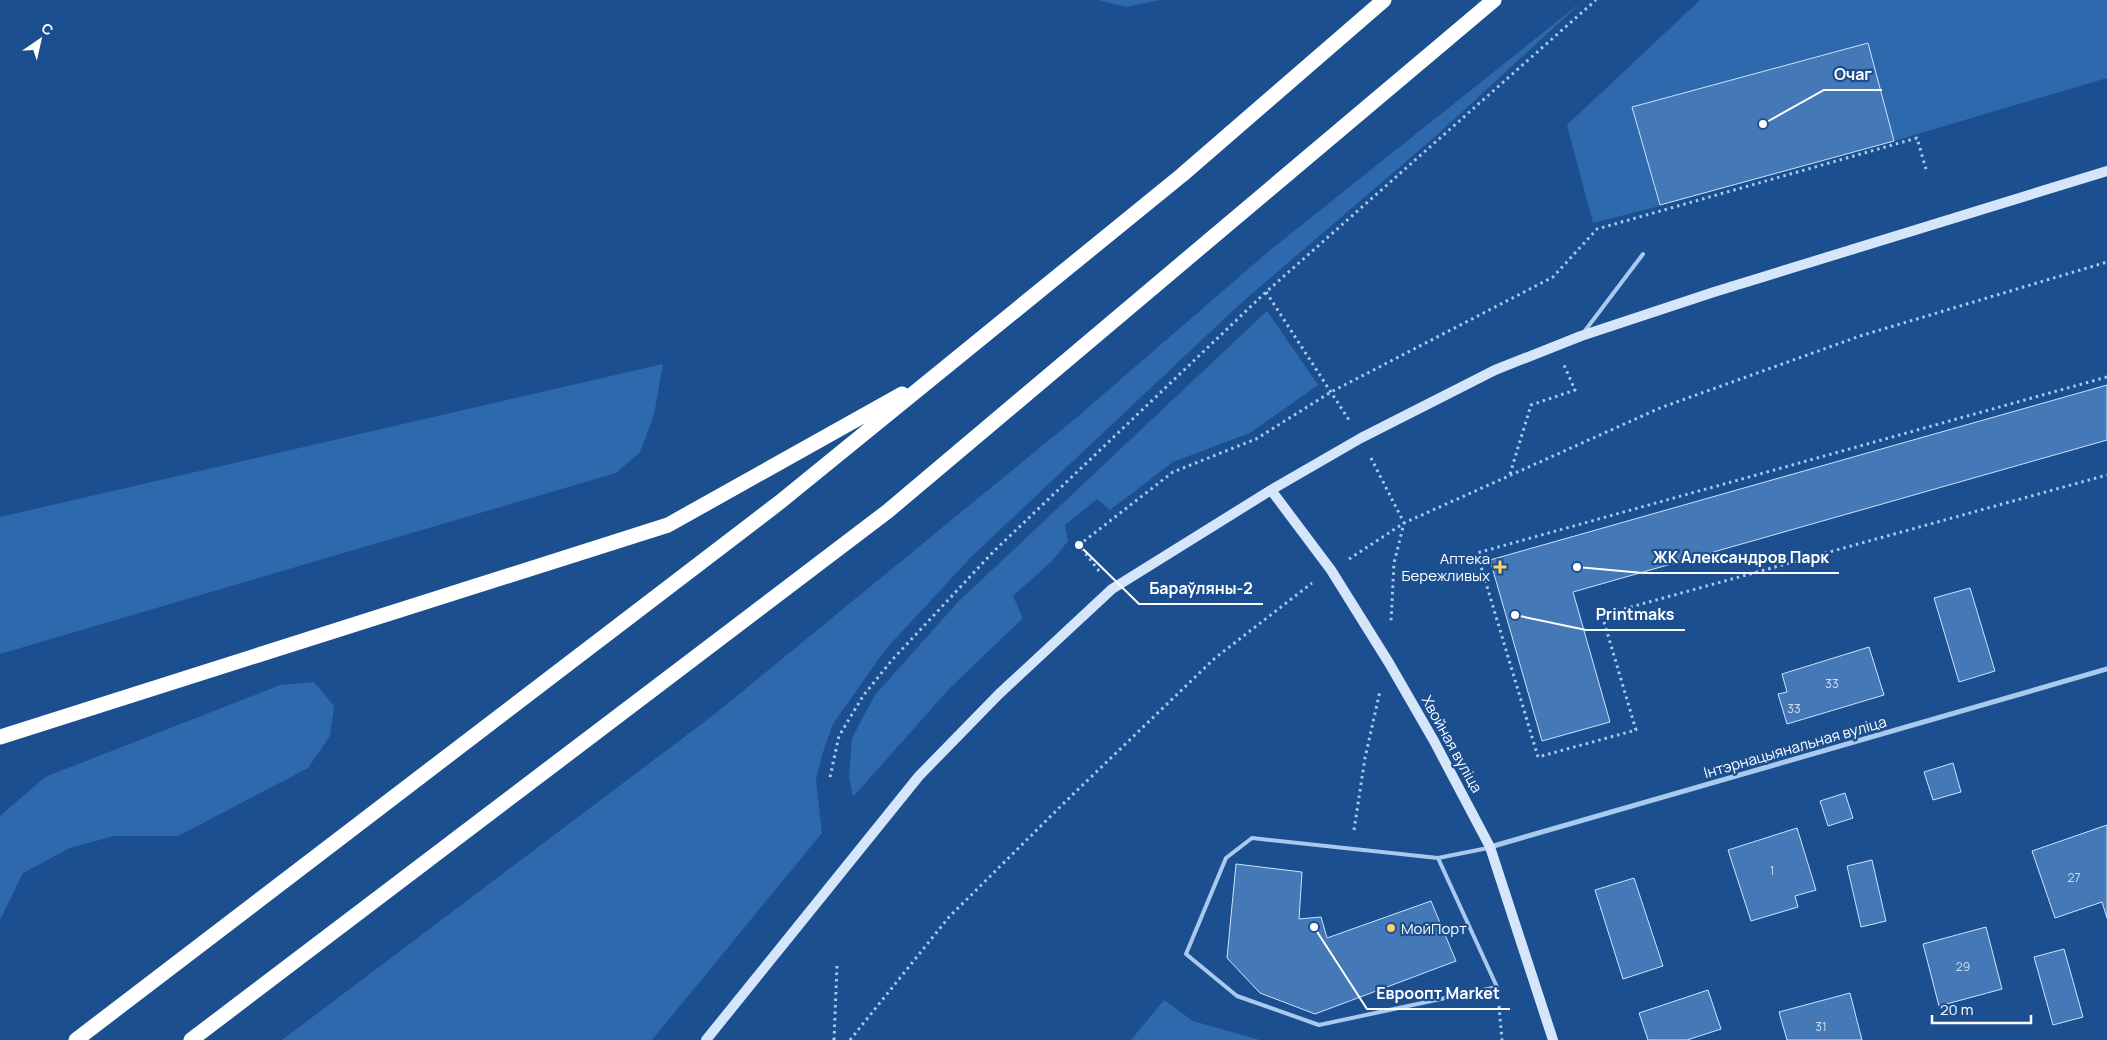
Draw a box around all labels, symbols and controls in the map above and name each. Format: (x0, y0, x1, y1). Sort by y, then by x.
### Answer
north arrow (15, 15, 65, 65)
text: С (38, 18, 57, 40)
callout: Очаг (1824, 59, 1882, 90)
text: Очаг (1834, 63, 1872, 85)
callout: ЖК Александров Парк (1643, 542, 1839, 573)
text: ЖК Александров Парк (1653, 546, 1829, 568)
place label: Аптека Бережливых (1401, 548, 1490, 586)
marker: Аптека Бережливых (1494, 561, 1506, 573)
callout: Бараўляны-2 (1139, 573, 1263, 604)
text: Бараўляны-2 (1149, 577, 1253, 599)
callout: Printmaks (1586, 599, 1685, 630)
text: Printmaks (1596, 603, 1675, 625)
house number: 33 (1825, 675, 1839, 692)
street label: Хвойная вуліца (1417, 692, 1487, 796)
house number: 33 (1787, 700, 1801, 717)
street label: Інтэрнацыянальная вуліца (1701, 711, 1889, 783)
house number: 1 (1770, 862, 1774, 879)
house number: 27 (2068, 869, 2080, 886)
place label: МойПорт (1401, 918, 1467, 939)
marker: МойПорт (1385, 922, 1397, 934)
house number: 29 (1956, 958, 1970, 975)
callout: Евроопт Market (1367, 978, 1510, 1009)
text: Евроопт Market (1376, 982, 1500, 1004)
scale bar (1932, 992, 2031, 1024)
text: 20 m (1940, 999, 1973, 1020)
house number: 31 (1815, 1018, 1827, 1035)

